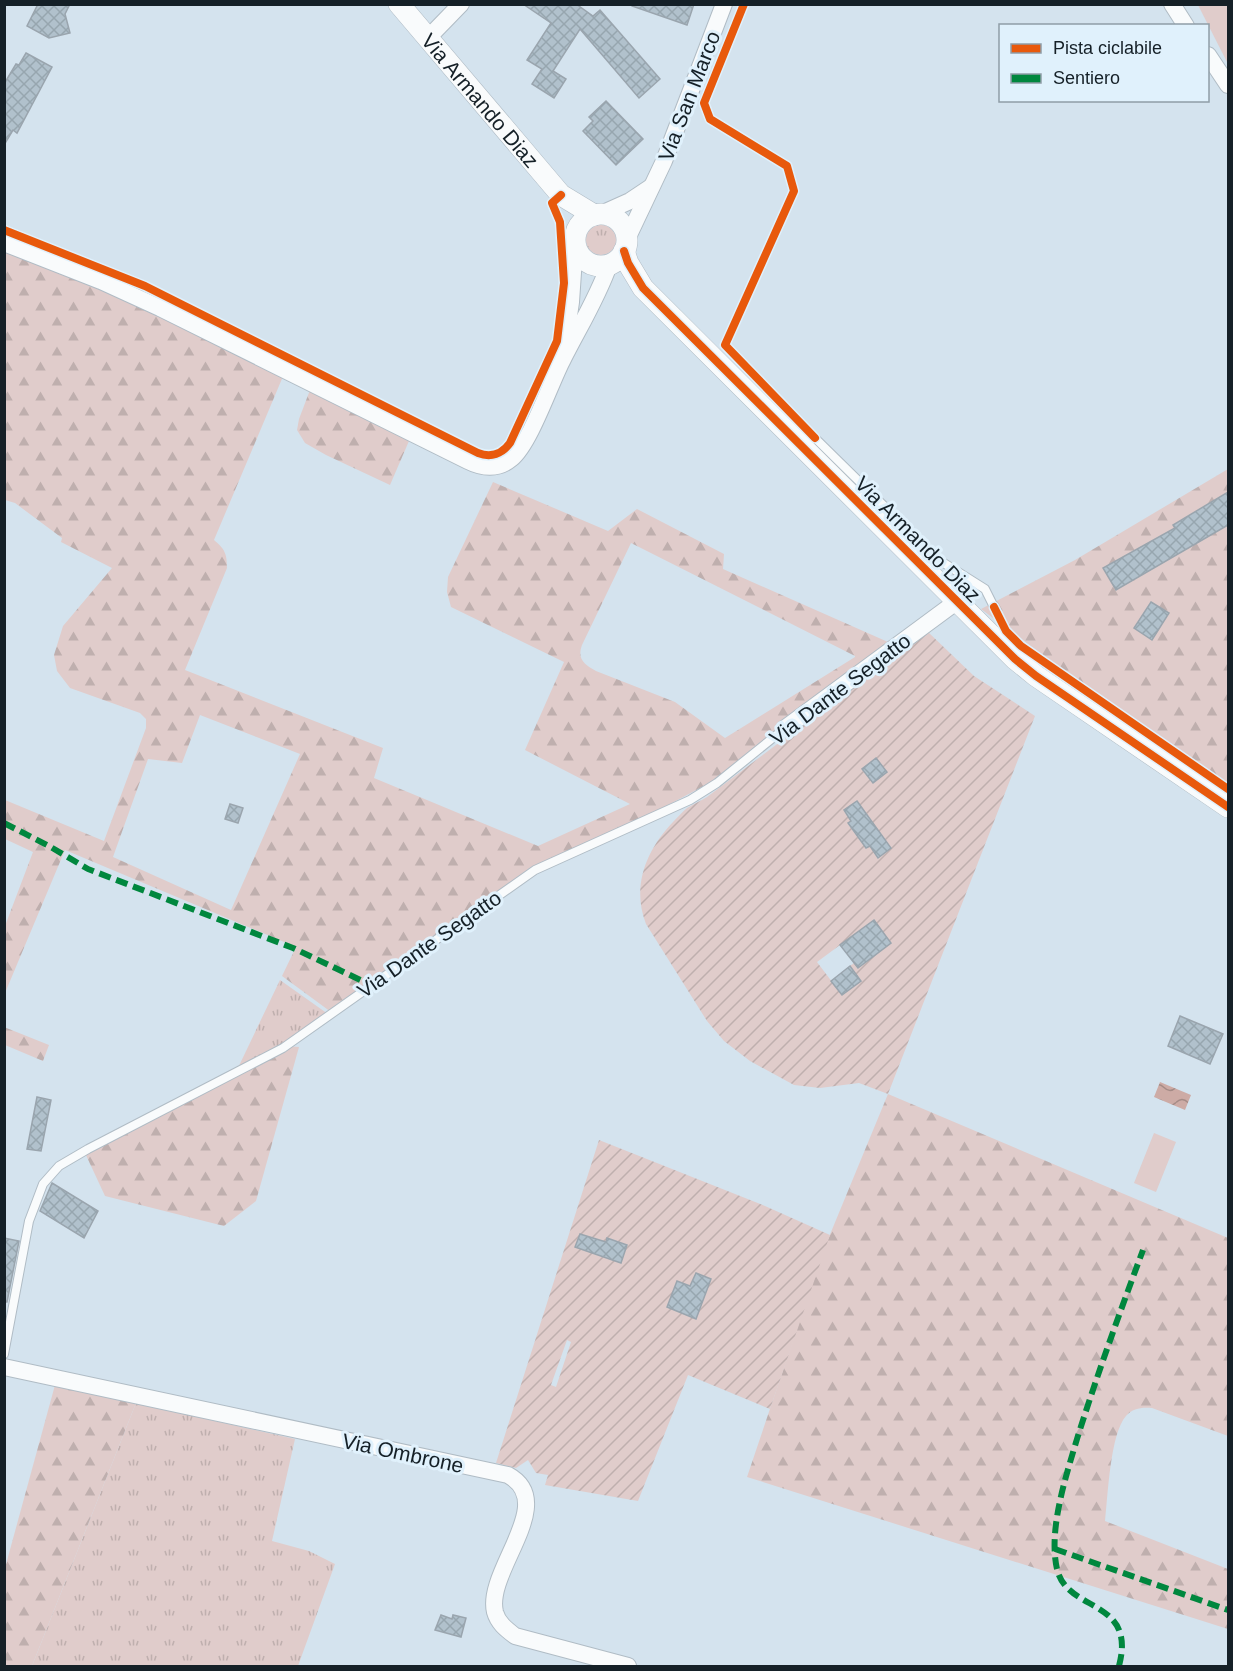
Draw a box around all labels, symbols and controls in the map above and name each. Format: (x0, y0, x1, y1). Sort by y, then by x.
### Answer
legend (999, 24, 1209, 102)
street label: Via San Marco (654, 28, 724, 164)
street label: Via Armando Diaz (417, 29, 544, 172)
text: Pista ciclabile (1053, 38, 1162, 58)
text: Sentiero (1053, 68, 1120, 88)
street label: Via Armando Diaz (851, 472, 985, 606)
street label: Via Dante Segatto (765, 629, 915, 749)
street label: Via Dante Segatto (353, 886, 505, 1002)
street label: Via Ombrone (340, 1429, 466, 1477)

